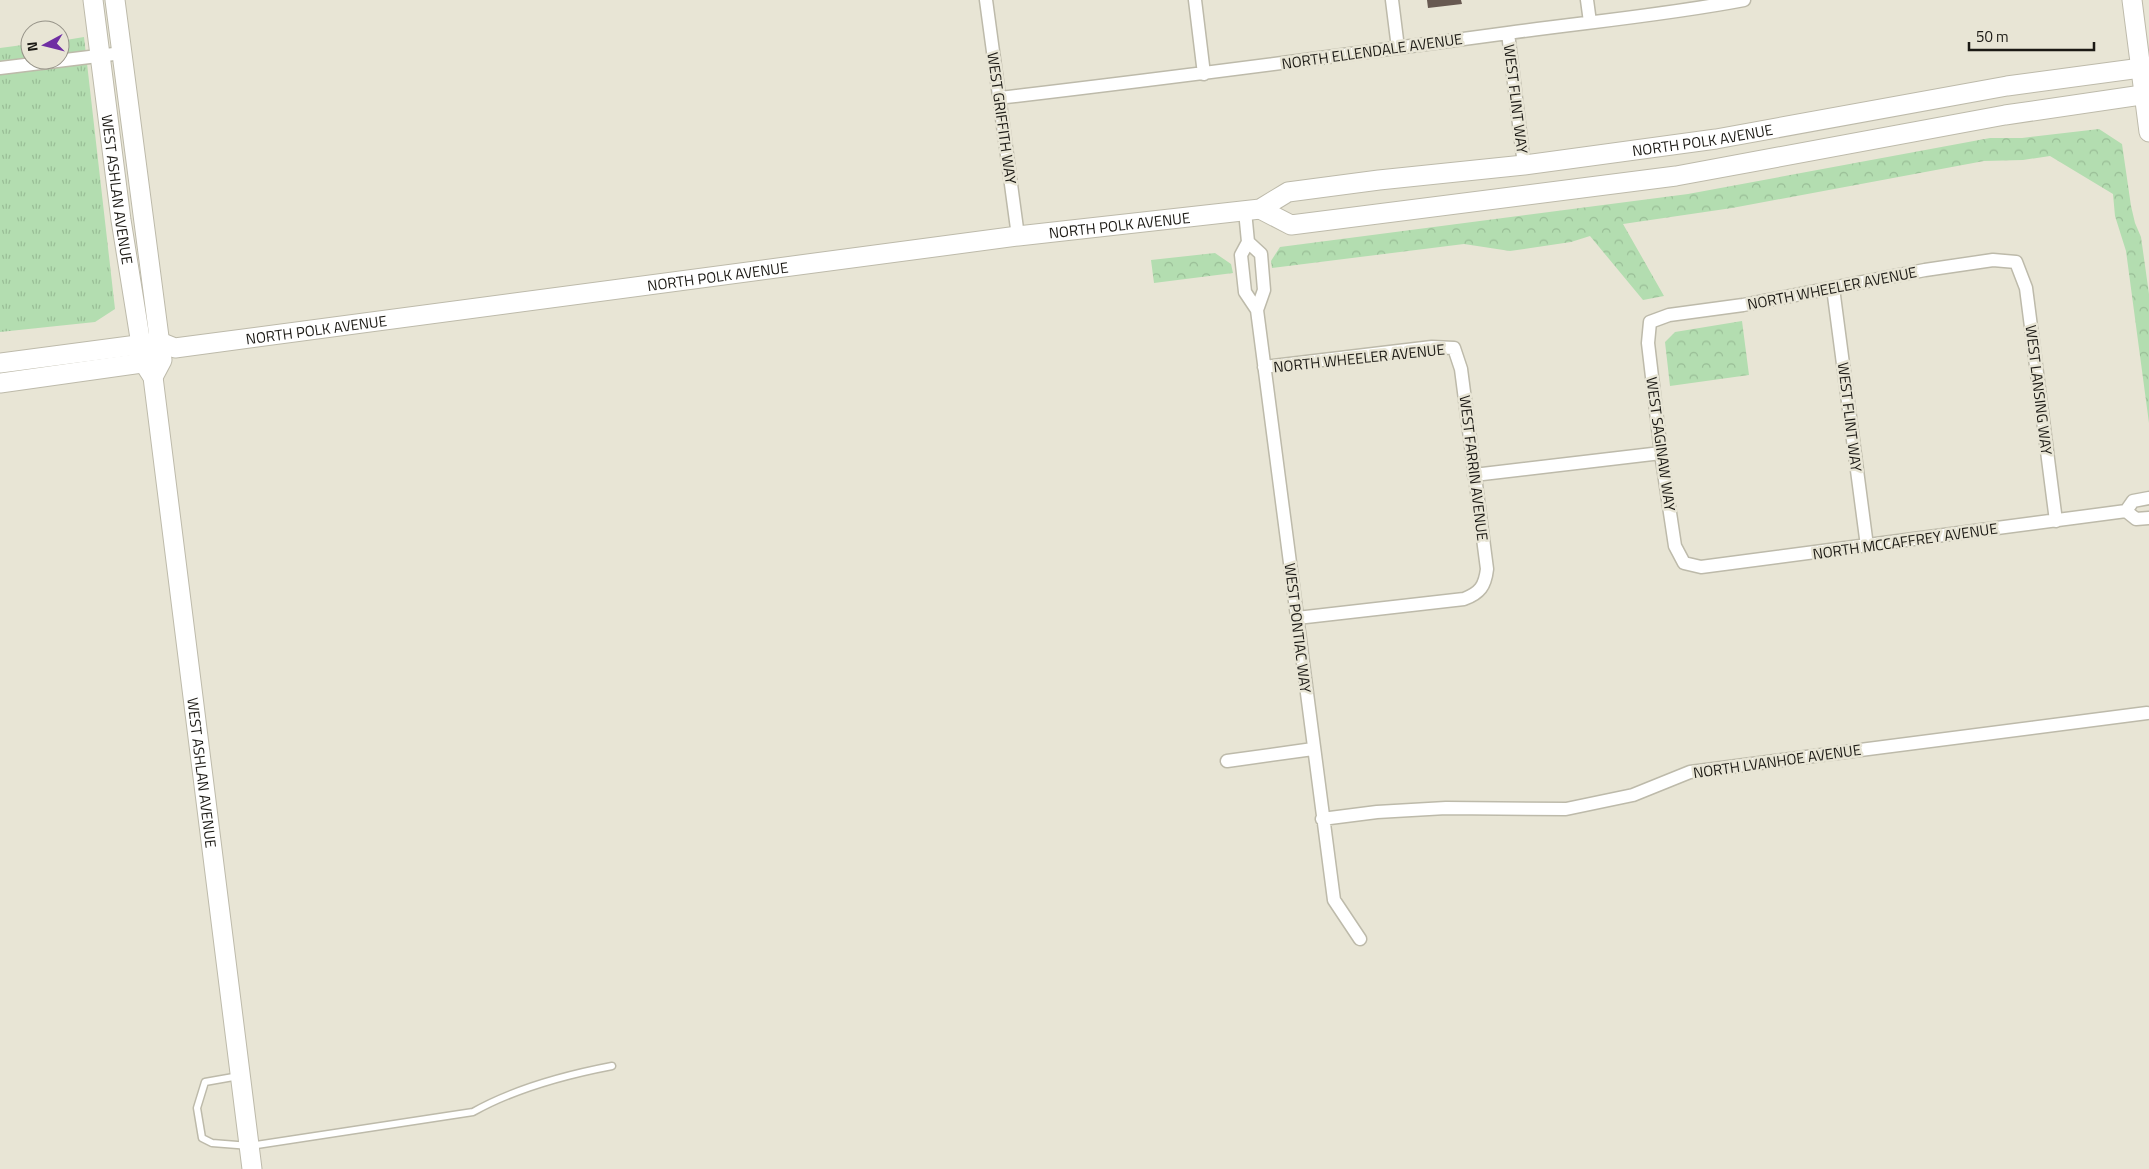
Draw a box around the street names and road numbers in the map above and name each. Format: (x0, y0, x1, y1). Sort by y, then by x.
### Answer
street label: NORTH ELLENDALE AVENUE (1280, 27, 1464, 75)
street label: WEST FLINT WAY (1498, 43, 1534, 155)
street label: WEST GRIFFITH WAY (981, 51, 1023, 185)
street label: WEST ASHLAN AVENUE (96, 113, 139, 266)
street label: NORTH POLK AVENUE (1631, 117, 1775, 162)
street label: NORTH POLK AVENUE (1048, 205, 1191, 244)
street label: NORTH POLK AVENUE (646, 255, 790, 297)
street label: NORTH WHEELER AVENUE (1745, 260, 1919, 316)
street label: NORTH POLK AVENUE (244, 308, 388, 350)
street label: WEST LANSING WAY (2020, 324, 2058, 456)
street label: NORTH WHEELER AVENUE (1272, 338, 1446, 378)
street label: WEST FLINT WAY (1832, 361, 1868, 473)
street label: WEST SAGINAW WAY (1640, 375, 1682, 513)
street label: WEST FARRIN AVENUE (1454, 394, 1494, 542)
street label: NORTH MCCAFFREY AVENUE (1811, 517, 1999, 565)
street label: WEST PONTIAC WAY (1279, 562, 1317, 694)
street label: WEST ASHLAN AVENUE (182, 696, 223, 849)
street label: NORTH LVANHOE AVENUE (1692, 738, 1862, 784)

